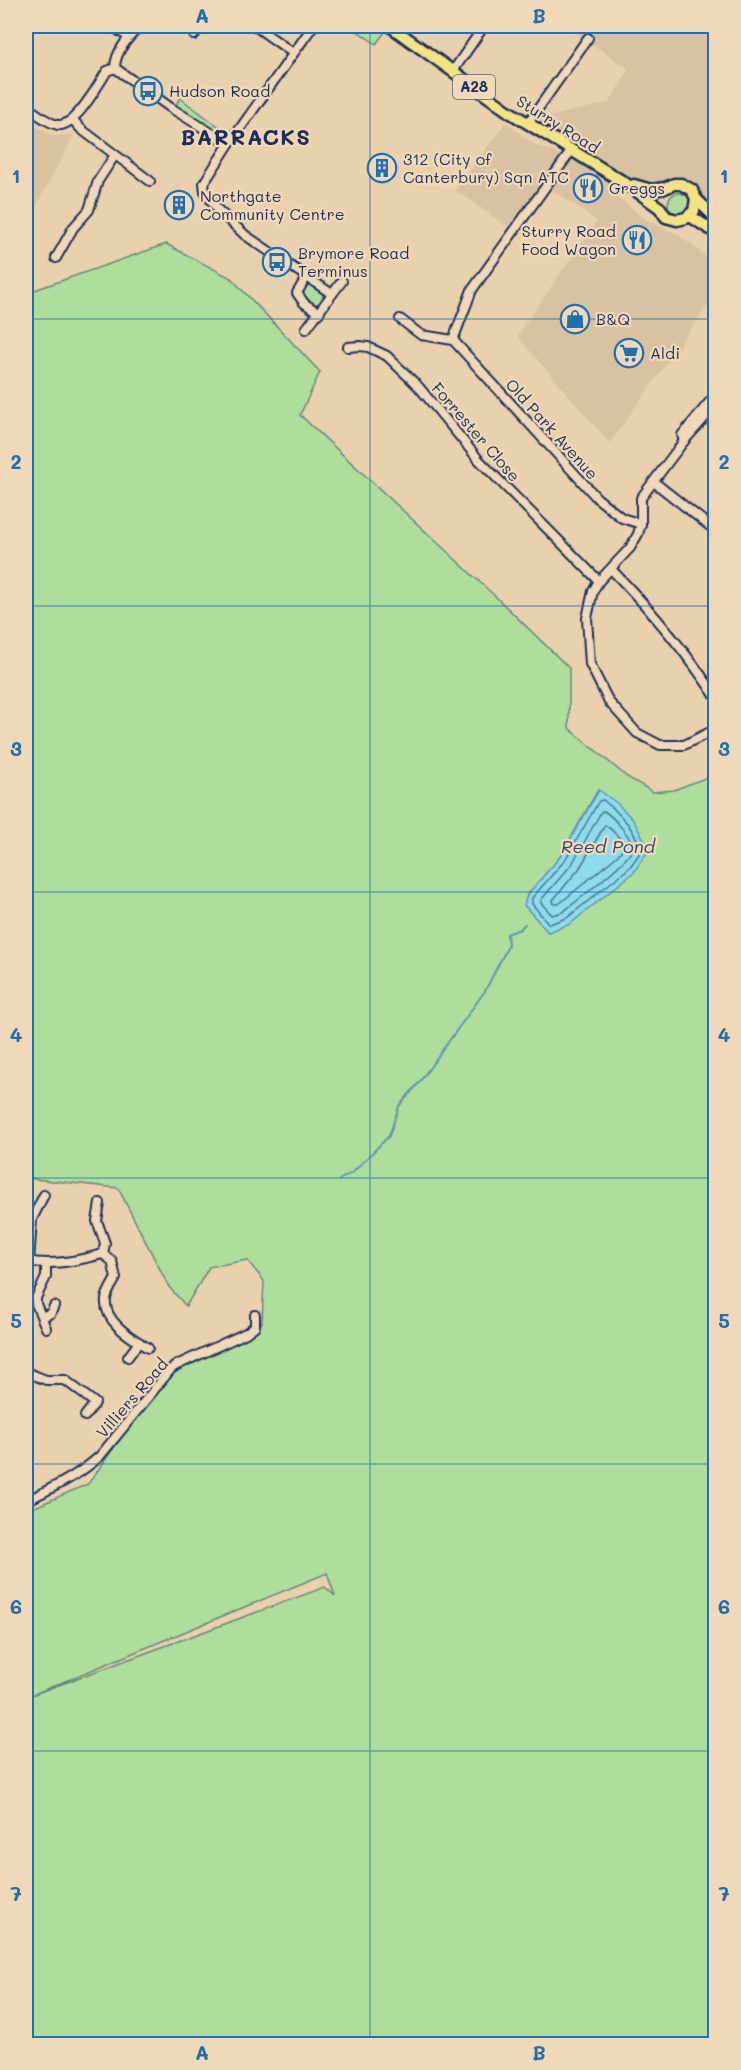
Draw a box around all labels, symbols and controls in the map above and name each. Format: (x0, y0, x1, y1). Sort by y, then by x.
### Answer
text: A (195, 2, 209, 28)
text: B (532, 2, 546, 28)
bus stop icon: Hudson Road (132, 75, 164, 107)
road number: A28 (453, 75, 495, 99)
place label: Hudson Road (169, 80, 270, 101)
street label: Sturry Road (513, 90, 604, 157)
district label: BARRACKS (180, 122, 312, 151)
place label: 312 (City of Canterbury) Sqn ATC (403, 148, 569, 187)
building icon: 312 (City of Canterbury) Sqn ATC (366, 152, 398, 184)
text: 1 (12, 162, 20, 188)
text: 1 (720, 162, 728, 188)
restaurant icon: Greggs (572, 172, 604, 204)
place label: Greggs (609, 177, 665, 198)
place label: Northgate Community Centre (200, 185, 345, 224)
building icon: Northgate Community Centre (163, 189, 195, 221)
place label: Sturry Road Food Wagon (521, 220, 616, 259)
restaurant icon: Sturry Road Food Wagon (621, 224, 653, 256)
place label: Brymore Road Terminus (298, 242, 409, 281)
bus stop icon: Brymore Road Terminus (261, 246, 293, 278)
shop icon: B&Q (559, 303, 591, 335)
place label: B&Q (596, 308, 630, 329)
supermarket icon: Aldi (613, 337, 645, 369)
place label: Aldi (650, 342, 680, 363)
street label: Old Park Avenue (502, 374, 603, 484)
street label: Forrester Close (427, 378, 525, 486)
text: 2 (10, 448, 22, 474)
text: 2 (718, 448, 730, 474)
text: 3 (10, 735, 22, 761)
text: 3 (718, 735, 730, 761)
water label: Reed Pond (561, 834, 657, 858)
text: 4 (10, 1021, 23, 1047)
text: 4 (718, 1021, 731, 1047)
text: 5 (10, 1307, 22, 1333)
text: 5 (718, 1307, 730, 1333)
street label: Villiers Road (91, 1353, 172, 1442)
text: 6 (10, 1593, 22, 1619)
text: 6 (718, 1593, 730, 1619)
text: 7 (10, 1880, 22, 1906)
text: 7 (718, 1880, 730, 1906)
text: A (195, 2039, 209, 2065)
text: B (532, 2039, 546, 2065)

